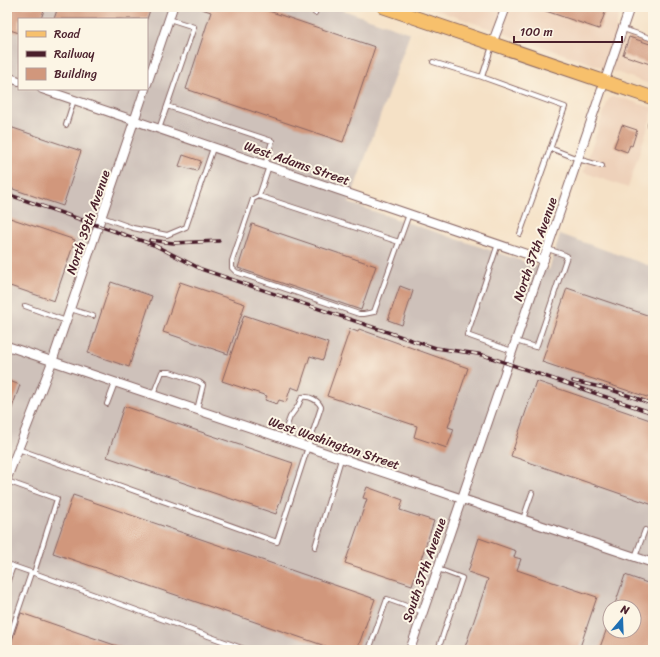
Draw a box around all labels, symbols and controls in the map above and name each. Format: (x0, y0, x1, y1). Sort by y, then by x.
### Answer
legend (18, 18, 148, 90)
scale bar (514, 18, 622, 44)
text: 100 m (520, 21, 553, 43)
text: Road (54, 23, 81, 45)
text: Railway (54, 43, 95, 65)
text: Building (54, 63, 97, 85)
street label: West Adams Street (241, 134, 353, 192)
street label: North 39th Avenue (59, 167, 117, 277)
street label: North 37th Avenue (506, 194, 564, 304)
street label: West Washington Street (265, 410, 403, 476)
street label: South 37th Avenue (395, 515, 453, 625)
north arrow (602, 599, 642, 639)
text: N (617, 599, 632, 620)

